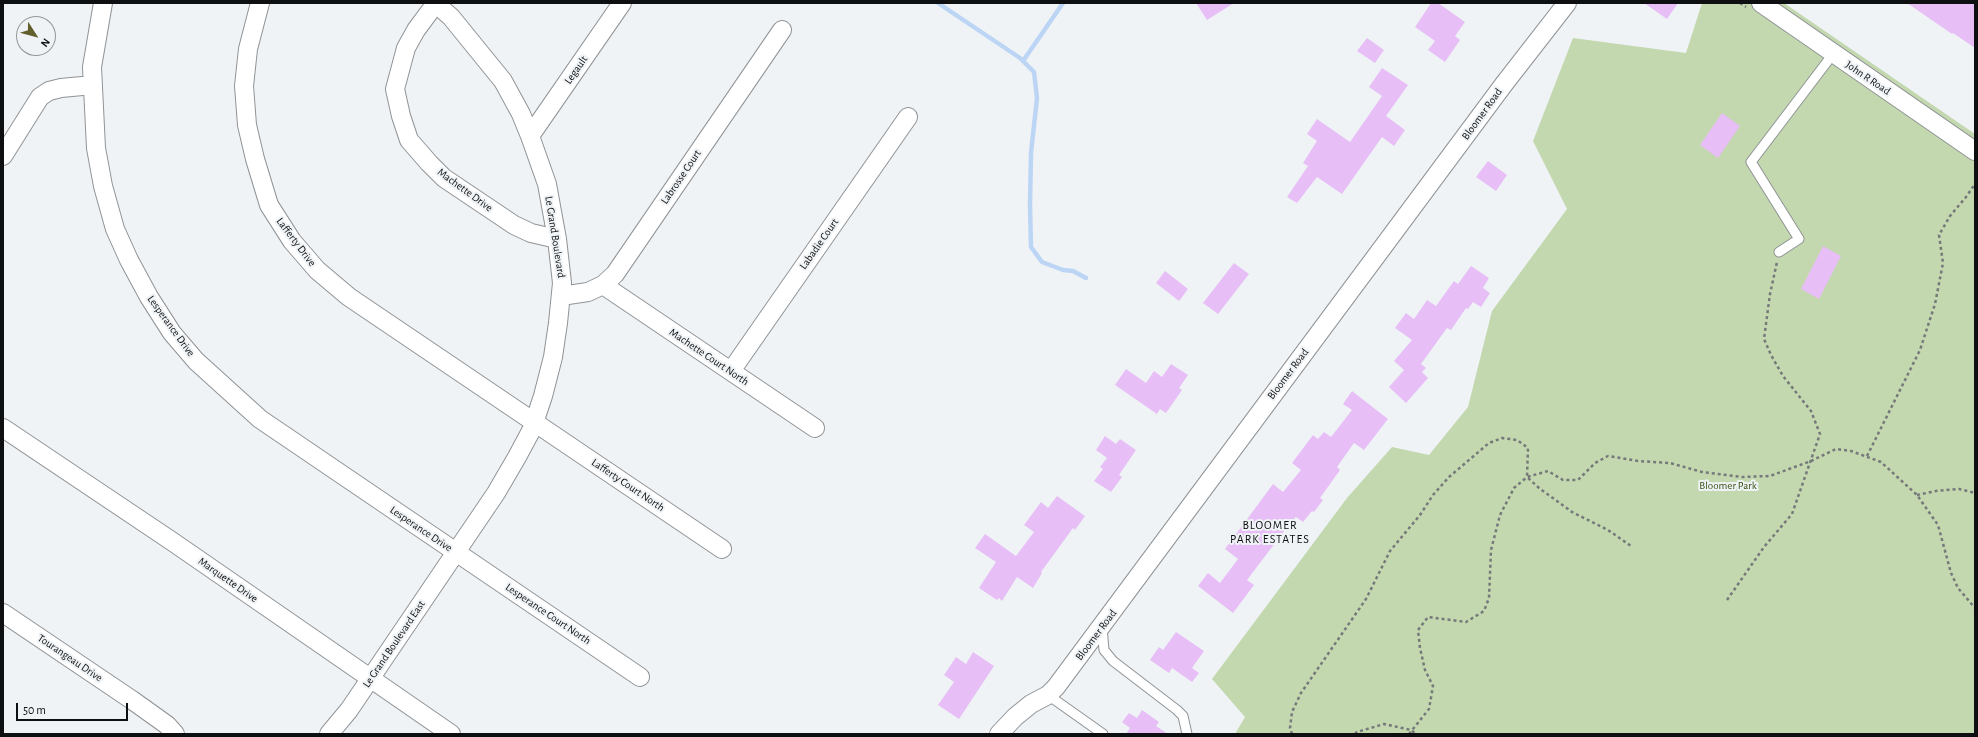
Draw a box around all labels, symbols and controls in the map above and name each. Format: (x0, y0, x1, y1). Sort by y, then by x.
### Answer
north arrow (16, 16, 56, 56)
text: N (39, 36, 52, 49)
street label: Legault (562, 53, 590, 87)
street label: John R Road (1843, 58, 1893, 98)
street label: Bloomer Road (1459, 86, 1505, 142)
street label: Labrosse Court (658, 147, 704, 207)
street label: Machette Drive (435, 165, 495, 215)
street label: Le Grand Boulevard (542, 195, 568, 279)
street label: Lafferty Drive (273, 215, 319, 269)
street label: Labadie Court (797, 216, 841, 272)
street label: Lesperance Drive (144, 293, 198, 359)
street label: Machette Court North (667, 326, 751, 388)
street label: Bloomer Road (1265, 346, 1311, 402)
street label: Lafferty Court North (589, 456, 667, 514)
park label: Bloomer Park (1699, 479, 1757, 493)
street label: Lesperance Drive (387, 503, 455, 555)
district label: BLOOMER PARK ESTATES (1230, 518, 1310, 546)
street label: Marquette Drive (196, 555, 260, 605)
street label: Lesperance Court North (503, 581, 593, 647)
street label: Le Grand Boulevard East (360, 598, 428, 690)
street label: Bloomer Road (1073, 607, 1119, 663)
street label: Tourangeau Drive (35, 631, 105, 685)
scale bar (18, 695, 130, 721)
text: 50 m (23, 704, 46, 716)

